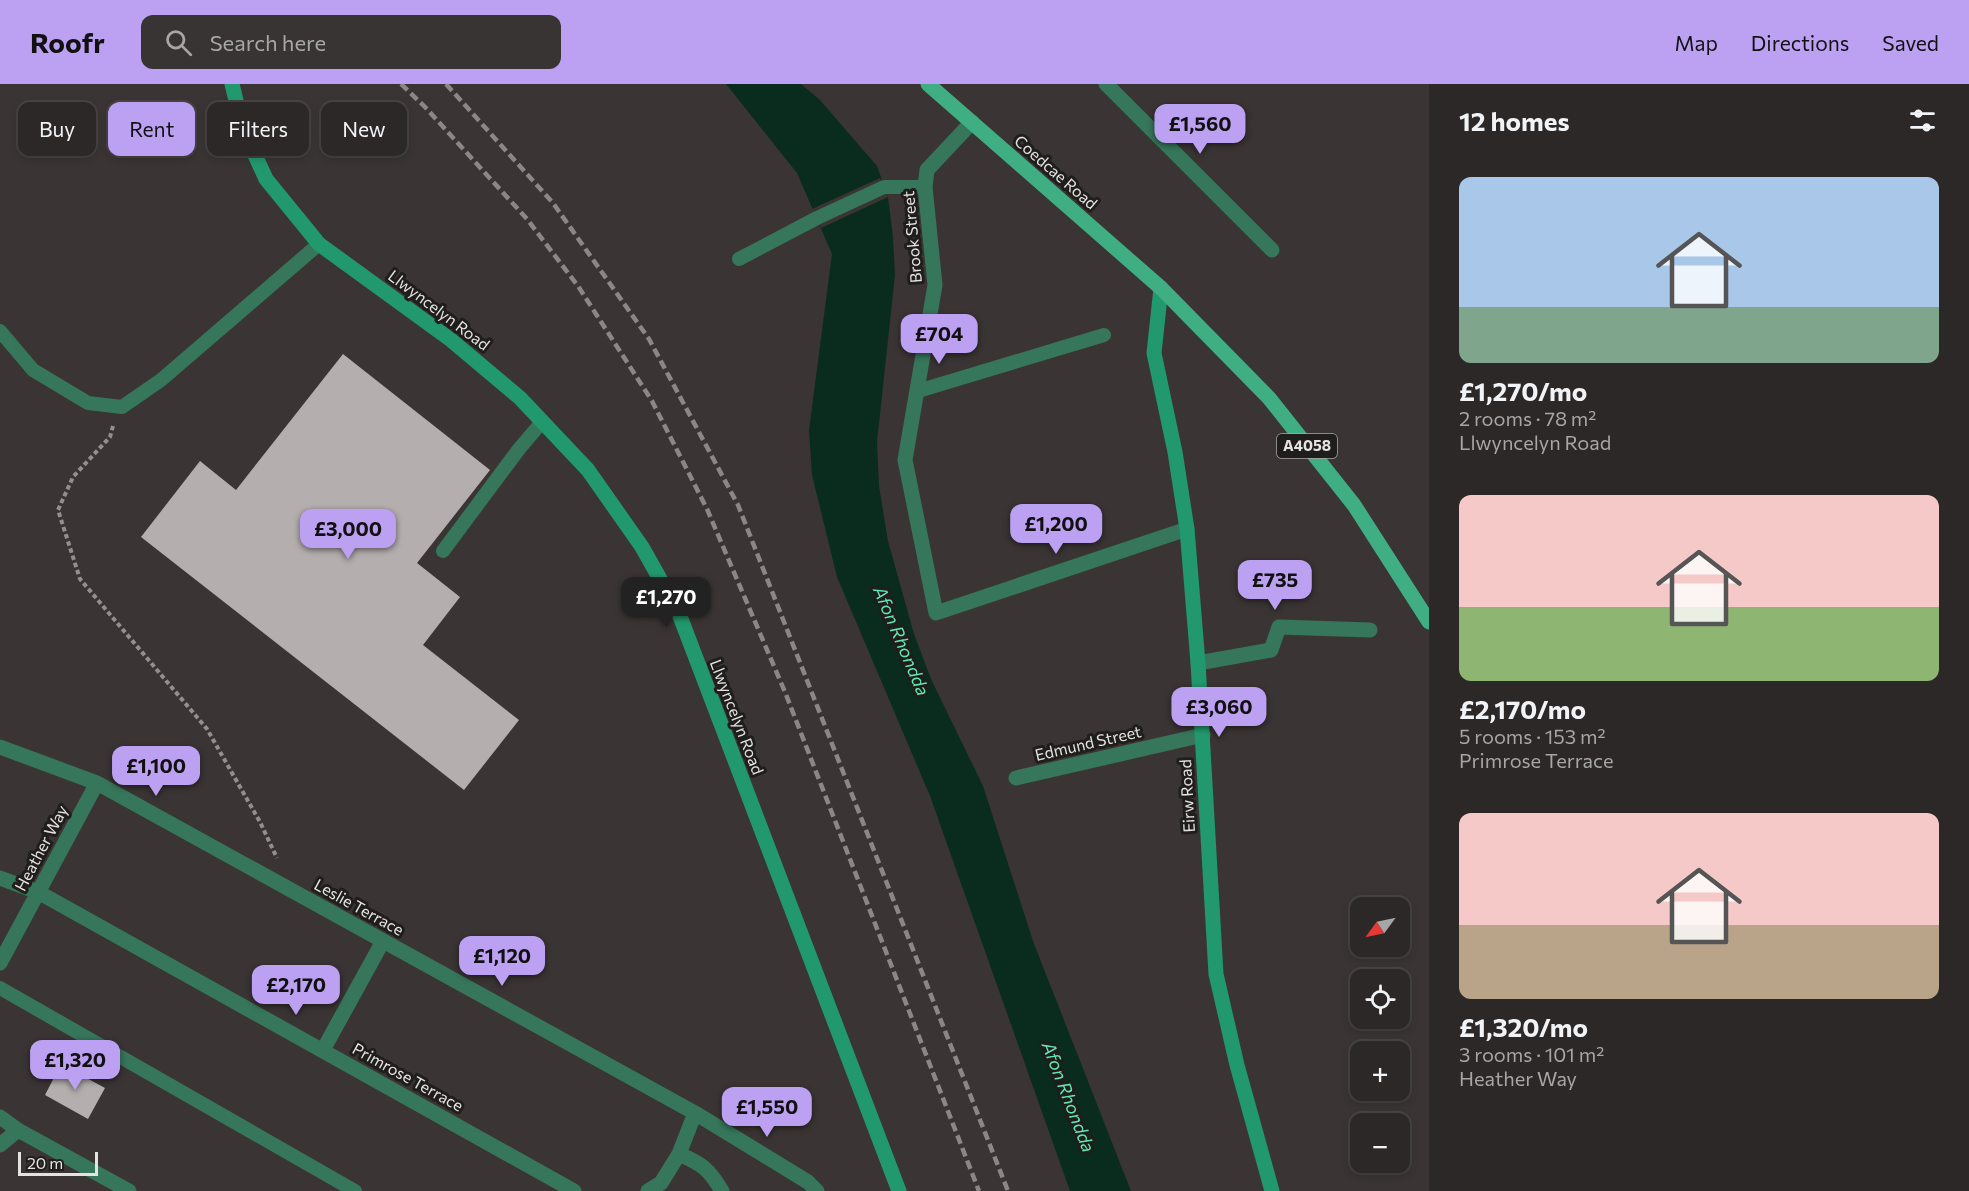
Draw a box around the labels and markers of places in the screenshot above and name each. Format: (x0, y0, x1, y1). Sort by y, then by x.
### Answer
pin: £1,560 (1151, 104, 1249, 155)
pin: £704 (903, 314, 975, 365)
pin: £1,200 (1007, 504, 1105, 555)
pin: £3,000 (299, 509, 397, 560)
pin: £735 (1239, 560, 1311, 611)
pin: £1,270 (617, 577, 715, 628)
pin: £3,060 (1170, 687, 1268, 738)
pin: £1,100 (107, 746, 205, 797)
pin: £1,120 (453, 936, 551, 987)
pin: £2,170 (247, 965, 345, 1016)
pin: £1,320 (26, 1040, 124, 1091)
pin: £1,550 (718, 1087, 816, 1138)

